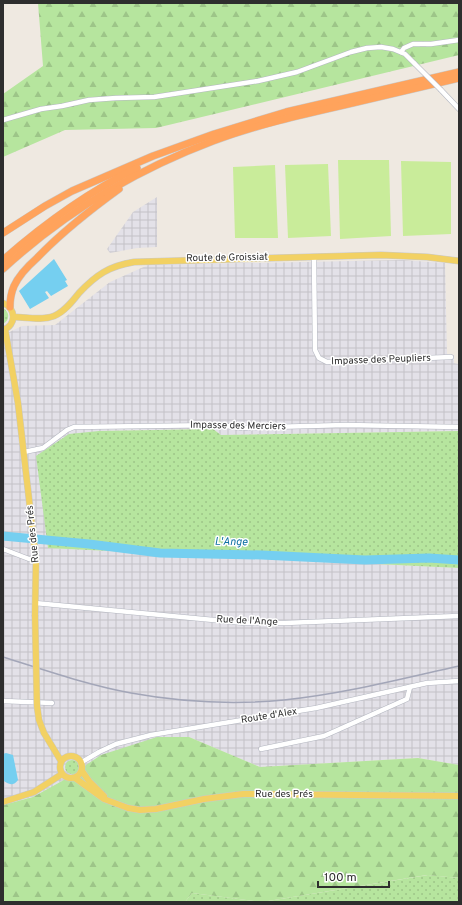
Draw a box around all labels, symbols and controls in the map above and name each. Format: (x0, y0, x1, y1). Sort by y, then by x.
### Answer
street label: Route de Groissiat (186, 251, 268, 265)
street label: Impasse des Peupliers (331, 352, 431, 368)
street label: Impasse des Merciers (190, 419, 286, 433)
street label: Rue des Prés (23, 504, 42, 563)
water label: L'Ange (214, 535, 248, 549)
street label: Rue de l'Ange (216, 613, 278, 629)
street label: Route d'Alex (240, 705, 298, 727)
street label: Rue des Prés (255, 788, 313, 801)
scale bar (318, 863, 389, 889)
text: 100 m (324, 870, 357, 886)

